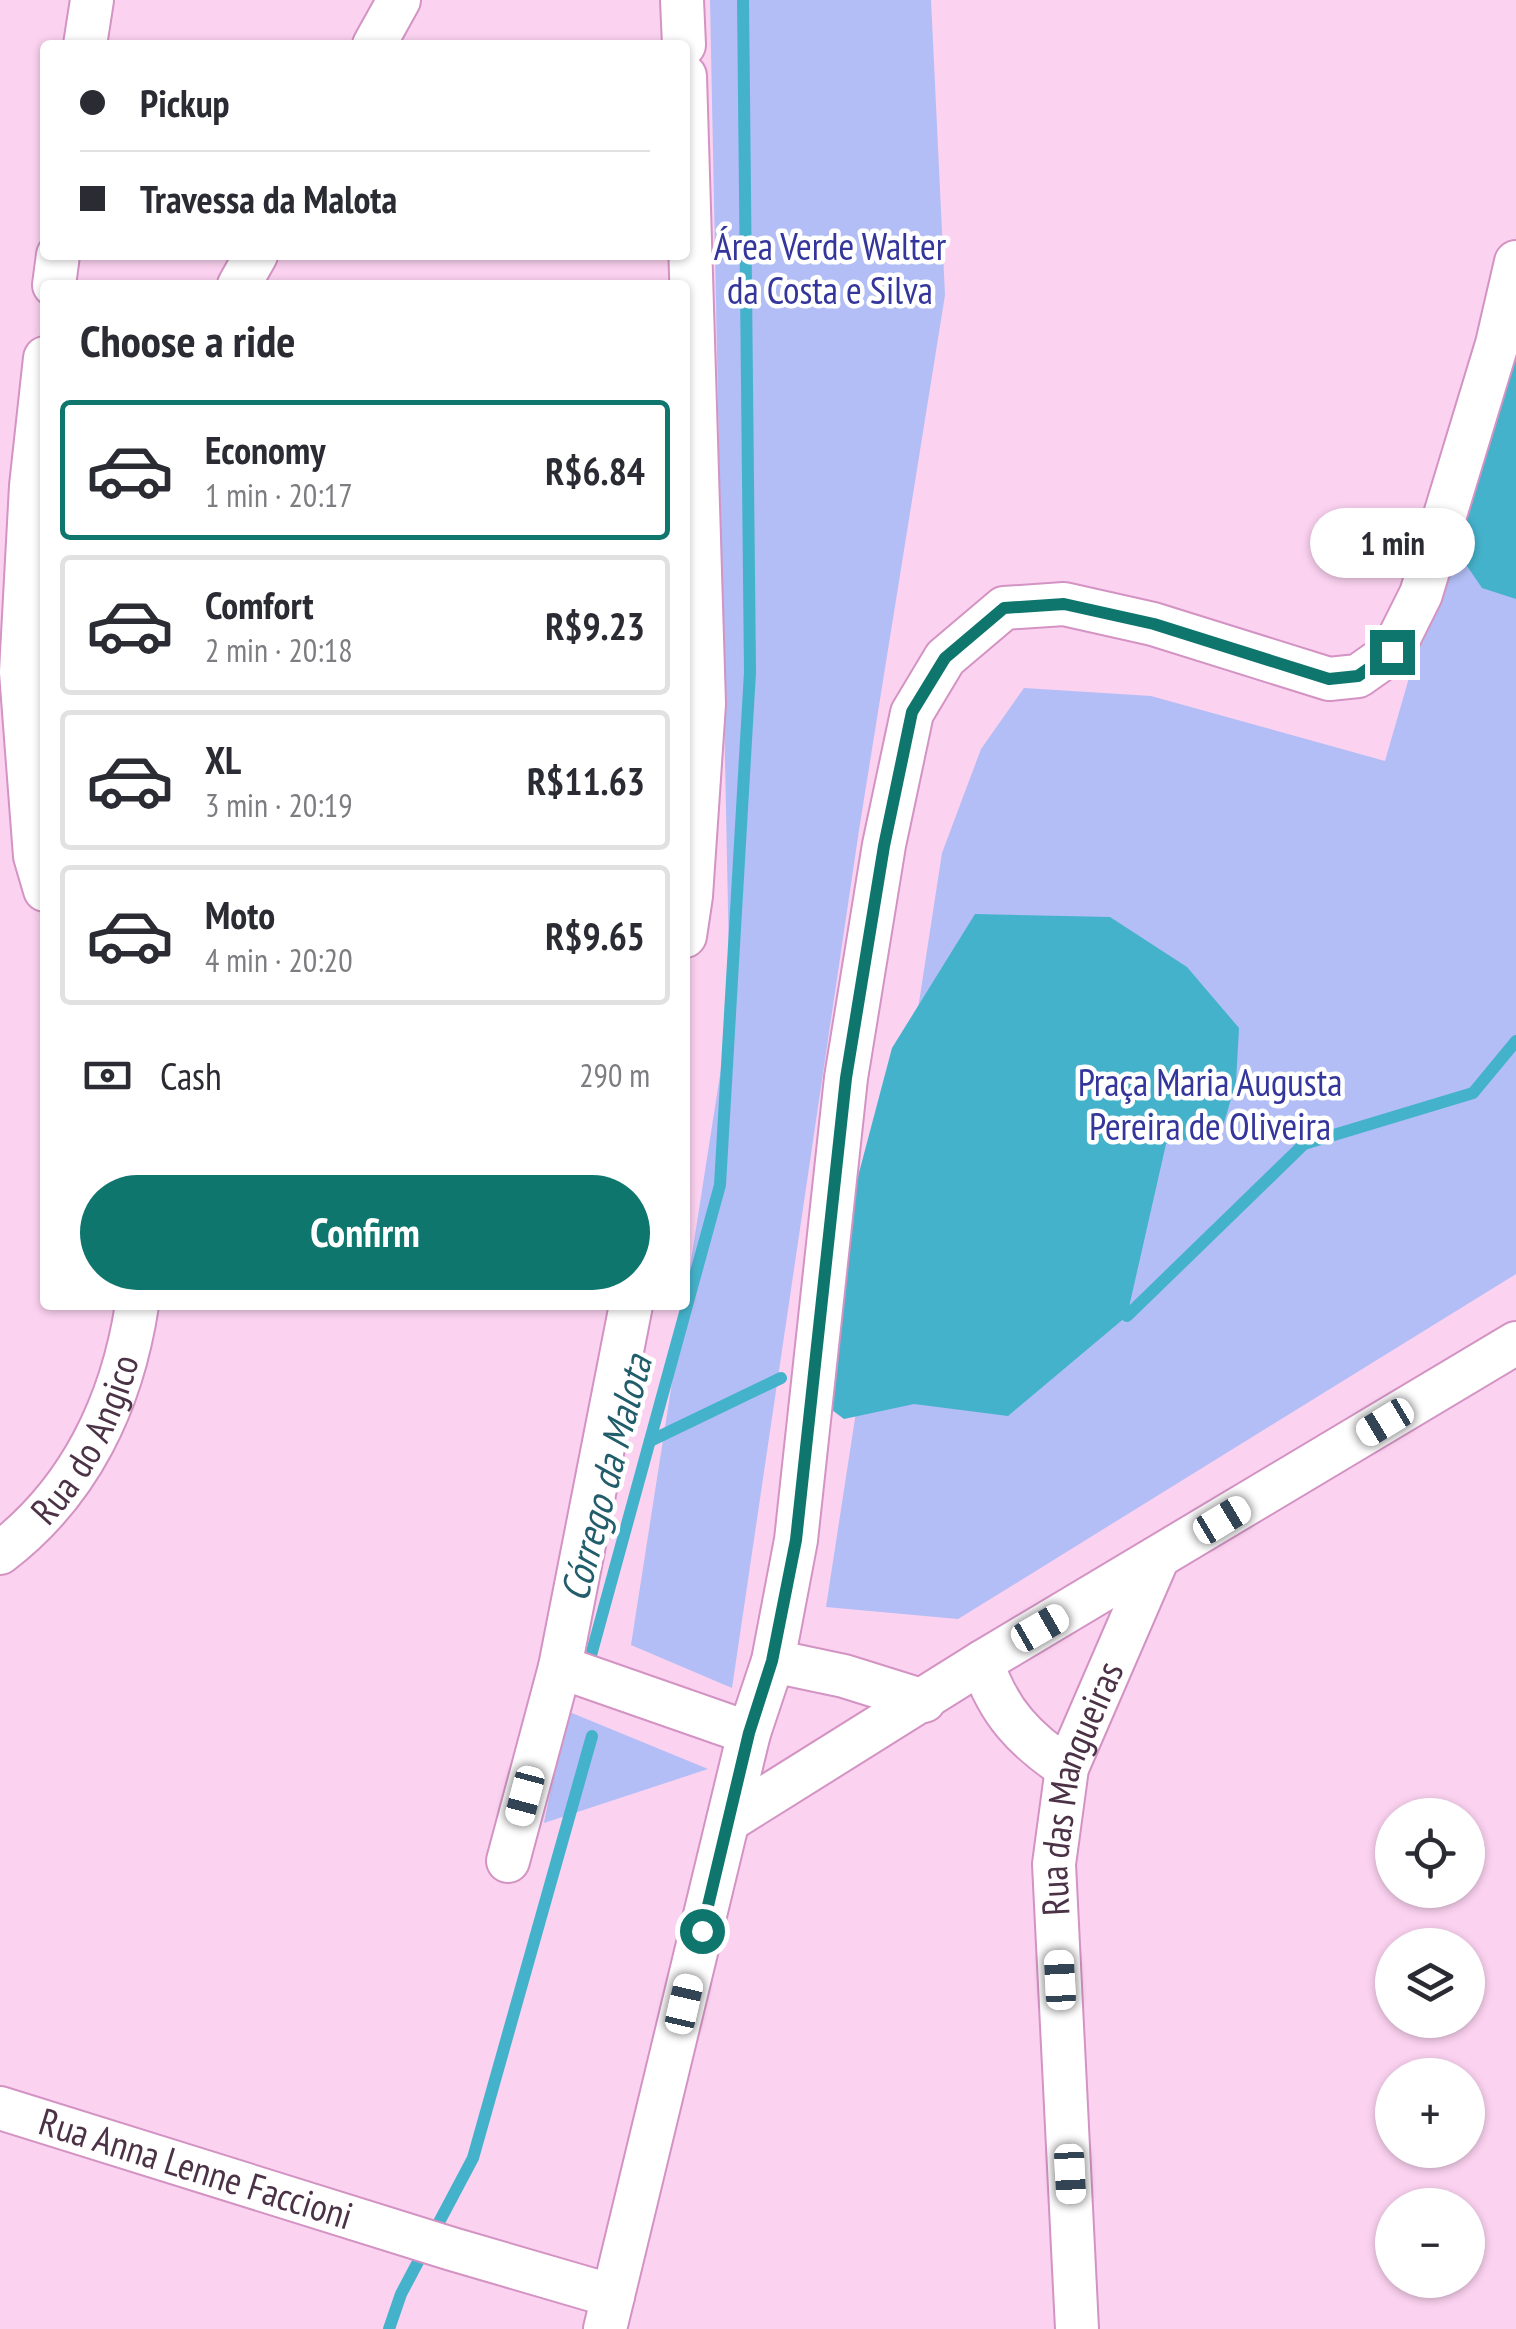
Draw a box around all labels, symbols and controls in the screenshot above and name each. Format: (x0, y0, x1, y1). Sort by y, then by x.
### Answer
text: Pickup (140, 78, 230, 127)
text: Travessa da Malota (140, 174, 397, 223)
park label: Área Verde Walter da Costa e Silva (714, 221, 947, 314)
text: Choose a ride (80, 311, 295, 369)
icon: car (85, 425, 175, 515)
text: Economy (205, 425, 325, 474)
text: R$6.84 (545, 446, 645, 495)
text: 1 min · 20:17 (205, 474, 353, 516)
callout: 1 min (1310, 507, 1474, 577)
text: 1 min (1360, 522, 1425, 564)
icon: car (85, 580, 175, 670)
text: Comfort (205, 580, 314, 629)
text: R$9.23 (545, 601, 645, 650)
text: 2 min · 20:18 (205, 629, 353, 671)
route end (1370, 630, 1415, 675)
icon: car (85, 735, 175, 825)
text: XL (205, 735, 241, 784)
text: R$11.63 (527, 756, 645, 805)
text: 3 min · 20:19 (205, 784, 353, 826)
icon: car (85, 890, 175, 980)
text: Moto (205, 890, 275, 939)
text: R$9.65 (545, 911, 645, 960)
text: 4 min · 20:20 (205, 939, 353, 981)
icon: cash (80, 1048, 135, 1103)
text: Cash (160, 1051, 222, 1100)
text: 290 m (579, 1054, 650, 1096)
park label: Praça Maria Augusta Pereira de Oliveira (1078, 1057, 1342, 1150)
button: Confirm (80, 1175, 650, 1290)
water label: Córrego da Malota (547, 1347, 663, 1606)
street label: Rua do Angico (19, 1349, 149, 1534)
car (1352, 1394, 1418, 1450)
car (1189, 1492, 1255, 1548)
car (1007, 1600, 1073, 1656)
street label: Rua das Mangueiras (1028, 1653, 1133, 1917)
car (503, 1763, 547, 1829)
map controls (1375, 1798, 1485, 2298)
button: locate (1375, 1798, 1485, 1908)
route start (680, 1909, 725, 1954)
button: layers (1375, 1928, 1485, 2038)
car (1043, 1949, 1077, 2011)
car (663, 1971, 705, 2037)
button: + (1375, 2058, 1485, 2168)
street label: Rua Anna Lenne Faccioni (33, 2096, 359, 2239)
car (1053, 2143, 1087, 2205)
button: − (1375, 2188, 1485, 2298)

